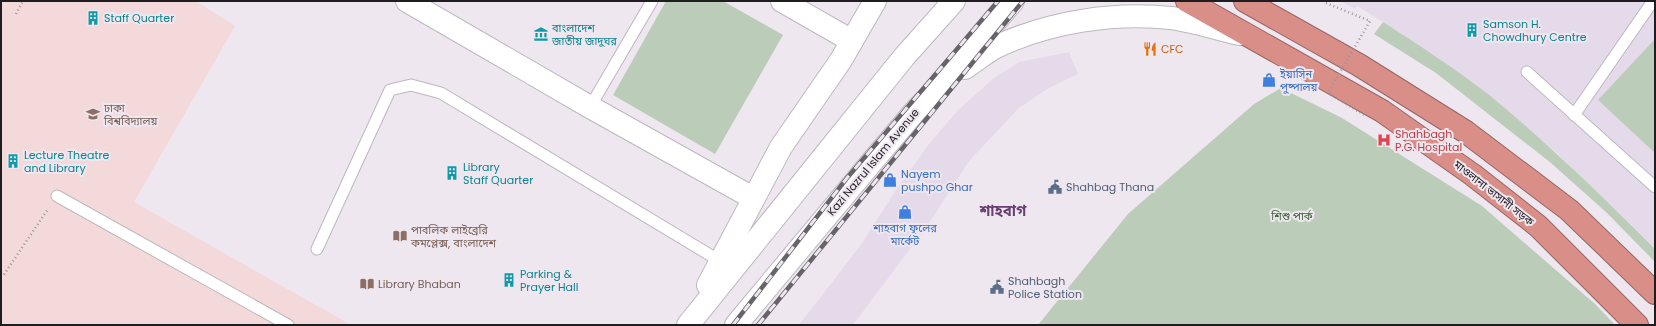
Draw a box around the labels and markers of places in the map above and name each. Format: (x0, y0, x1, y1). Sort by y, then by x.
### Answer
building icon: Staff Quarter (85, 10, 101, 26)
place label: Staff Quarter (104, 10, 174, 26)
place label: Samson H. Chowdhury Centre (1483, 16, 1587, 45)
place label: বাংলাদেশ জাতীয় জাদুঘর (551, 20, 617, 49)
building icon: Samson H. Chowdhury Centre (1464, 22, 1480, 38)
museum icon: বাংলাদেশ জাতীয় জাদুঘর (533, 26, 549, 42)
restaurant icon: CFC (1142, 41, 1158, 57)
place label: CFC (1161, 41, 1184, 57)
place label: ইয়াসিন পুষ্পালয় (1279, 66, 1318, 95)
shop icon: ইয়াসিন পুষ্পালয় (1261, 72, 1277, 88)
place label: ঢাকা বিশ্ববিদ্যালয় (103, 100, 157, 129)
school or university icon: ঢাকা বিশ্ববিদ্যালয় (85, 106, 101, 122)
place label: Shahbagh P.G. Hospital (1395, 126, 1462, 155)
hospital icon: Shahbagh P.G. Hospital (1376, 132, 1392, 148)
place label: Lecture Theatre and Library (24, 147, 110, 176)
building icon: Lecture Theatre and Library (5, 153, 21, 169)
place label: Library Staff Quarter (463, 159, 533, 188)
building icon: Library Staff Quarter (444, 165, 460, 181)
place label: Nayem pushpo Ghar (901, 166, 973, 195)
shop icon: Nayem pushpo Ghar (882, 172, 898, 188)
public building icon: Shahbag Thana (1047, 179, 1063, 195)
place label: Shahbag Thana (1066, 179, 1154, 195)
shop icon: শাহবাগ ফুলের মার্কেট (897, 204, 913, 220)
place label: শাহবাগ ফুলের মার্কেট (872, 220, 937, 249)
place label: পাবলিক লাইব্রেরি কমপ্লেক্স, বাংলাদেশ (410, 222, 497, 251)
library icon: পাবলিক লাইব্রেরি কমপ্লেক্স, বাংলাদেশ (392, 228, 408, 244)
place label: Parking & Prayer Hall (520, 266, 578, 295)
building icon: Parking & Prayer Hall (501, 272, 517, 288)
place label: Shahbagh Police Station (1008, 273, 1082, 302)
library icon: Library Bhaban (359, 276, 375, 292)
place label: Library Bhaban (378, 276, 461, 292)
public building icon: Shahbagh Police Station (989, 279, 1005, 295)

